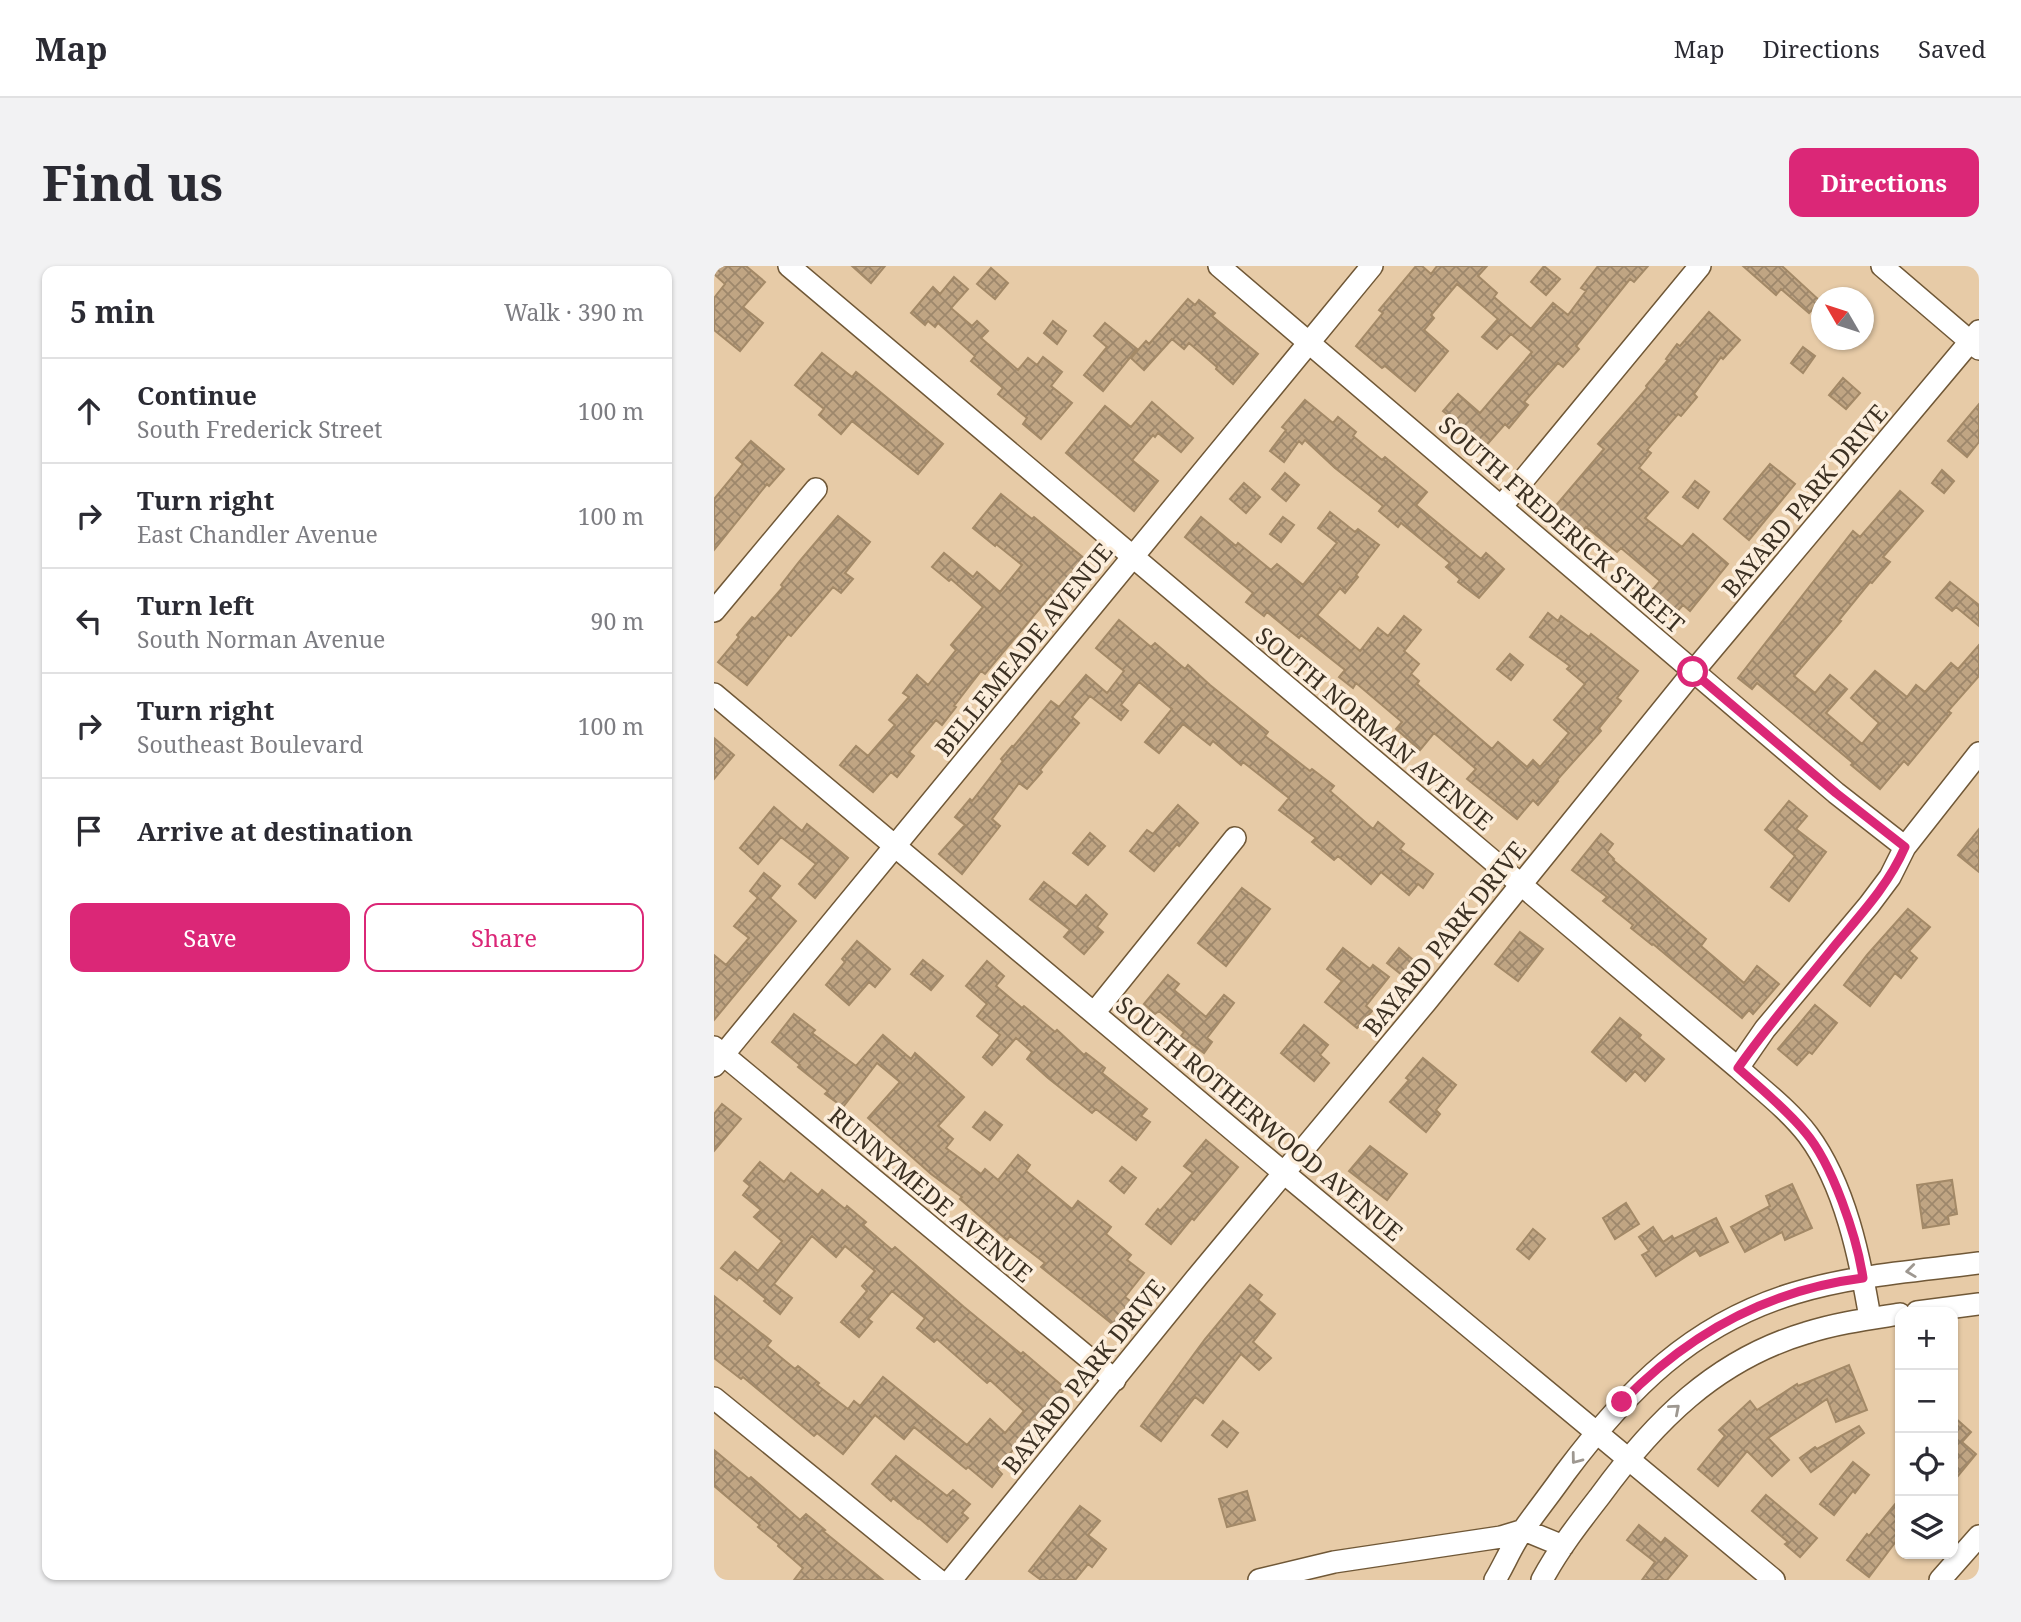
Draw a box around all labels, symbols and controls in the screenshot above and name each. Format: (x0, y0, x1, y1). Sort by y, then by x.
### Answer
text: Map (35, 26, 108, 71)
text: Map (1674, 32, 1725, 65)
text: Directions (1763, 32, 1880, 65)
text: Saved (1918, 32, 1986, 65)
button: Directions (1789, 148, 1979, 217)
text: Find us (42, 149, 223, 215)
north arrow (1811, 287, 1874, 350)
text: 5 min (70, 291, 155, 332)
text: Walk · 390 m (504, 296, 644, 328)
text: Continue (137, 377, 257, 413)
icon: ahead (70, 392, 108, 430)
text: 100 m (578, 395, 644, 427)
street label: BAYARD PARK DRIVE (1713, 397, 1895, 603)
street label: SOUTH FREDERICK STREET (1432, 408, 1692, 640)
text: South Frederick Street (137, 413, 382, 445)
text: Turn right (137, 482, 274, 518)
icon: right (70, 497, 108, 535)
text: 100 m (578, 500, 644, 532)
text: East Chandler Avenue (137, 518, 378, 550)
street label: BELLEMEADE AVENUE (927, 536, 1119, 762)
text: Turn left (137, 587, 254, 623)
icon: left (70, 602, 108, 640)
text: 90 m (591, 605, 644, 637)
street label: SOUTH NORMAN AVENUE (1249, 619, 1501, 837)
text: South Norman Avenue (137, 623, 385, 655)
route start (1677, 656, 1708, 687)
text: Turn right (137, 692, 274, 728)
icon: right (70, 707, 108, 745)
text: 100 m (578, 710, 644, 742)
text: Southeast Boulevard (137, 728, 363, 760)
icon: arrive (70, 812, 108, 850)
text: Arrive at destination (137, 813, 413, 849)
street label: BAYARD PARK DRIVE (1355, 833, 1533, 1043)
button: Save (70, 903, 350, 972)
button: Share (364, 903, 644, 972)
street label: SOUTH ROTHERWOOD AVENUE (1110, 988, 1410, 1248)
street label: RUNNYMEDE AVENUE (822, 1099, 1040, 1289)
one-way arrow (1905, 1264, 1917, 1279)
street label: BAYARD PARK DRIVE (994, 1271, 1172, 1481)
map controls (1895, 1307, 1958, 1559)
button: + (1895, 1307, 1958, 1370)
button: − (1895, 1370, 1958, 1433)
route end (1606, 1386, 1637, 1417)
one-way arrow (1667, 1404, 1680, 1417)
button: locate (1895, 1433, 1958, 1496)
one-way arrow (1572, 1451, 1584, 1464)
button: layers (1895, 1496, 1958, 1559)

